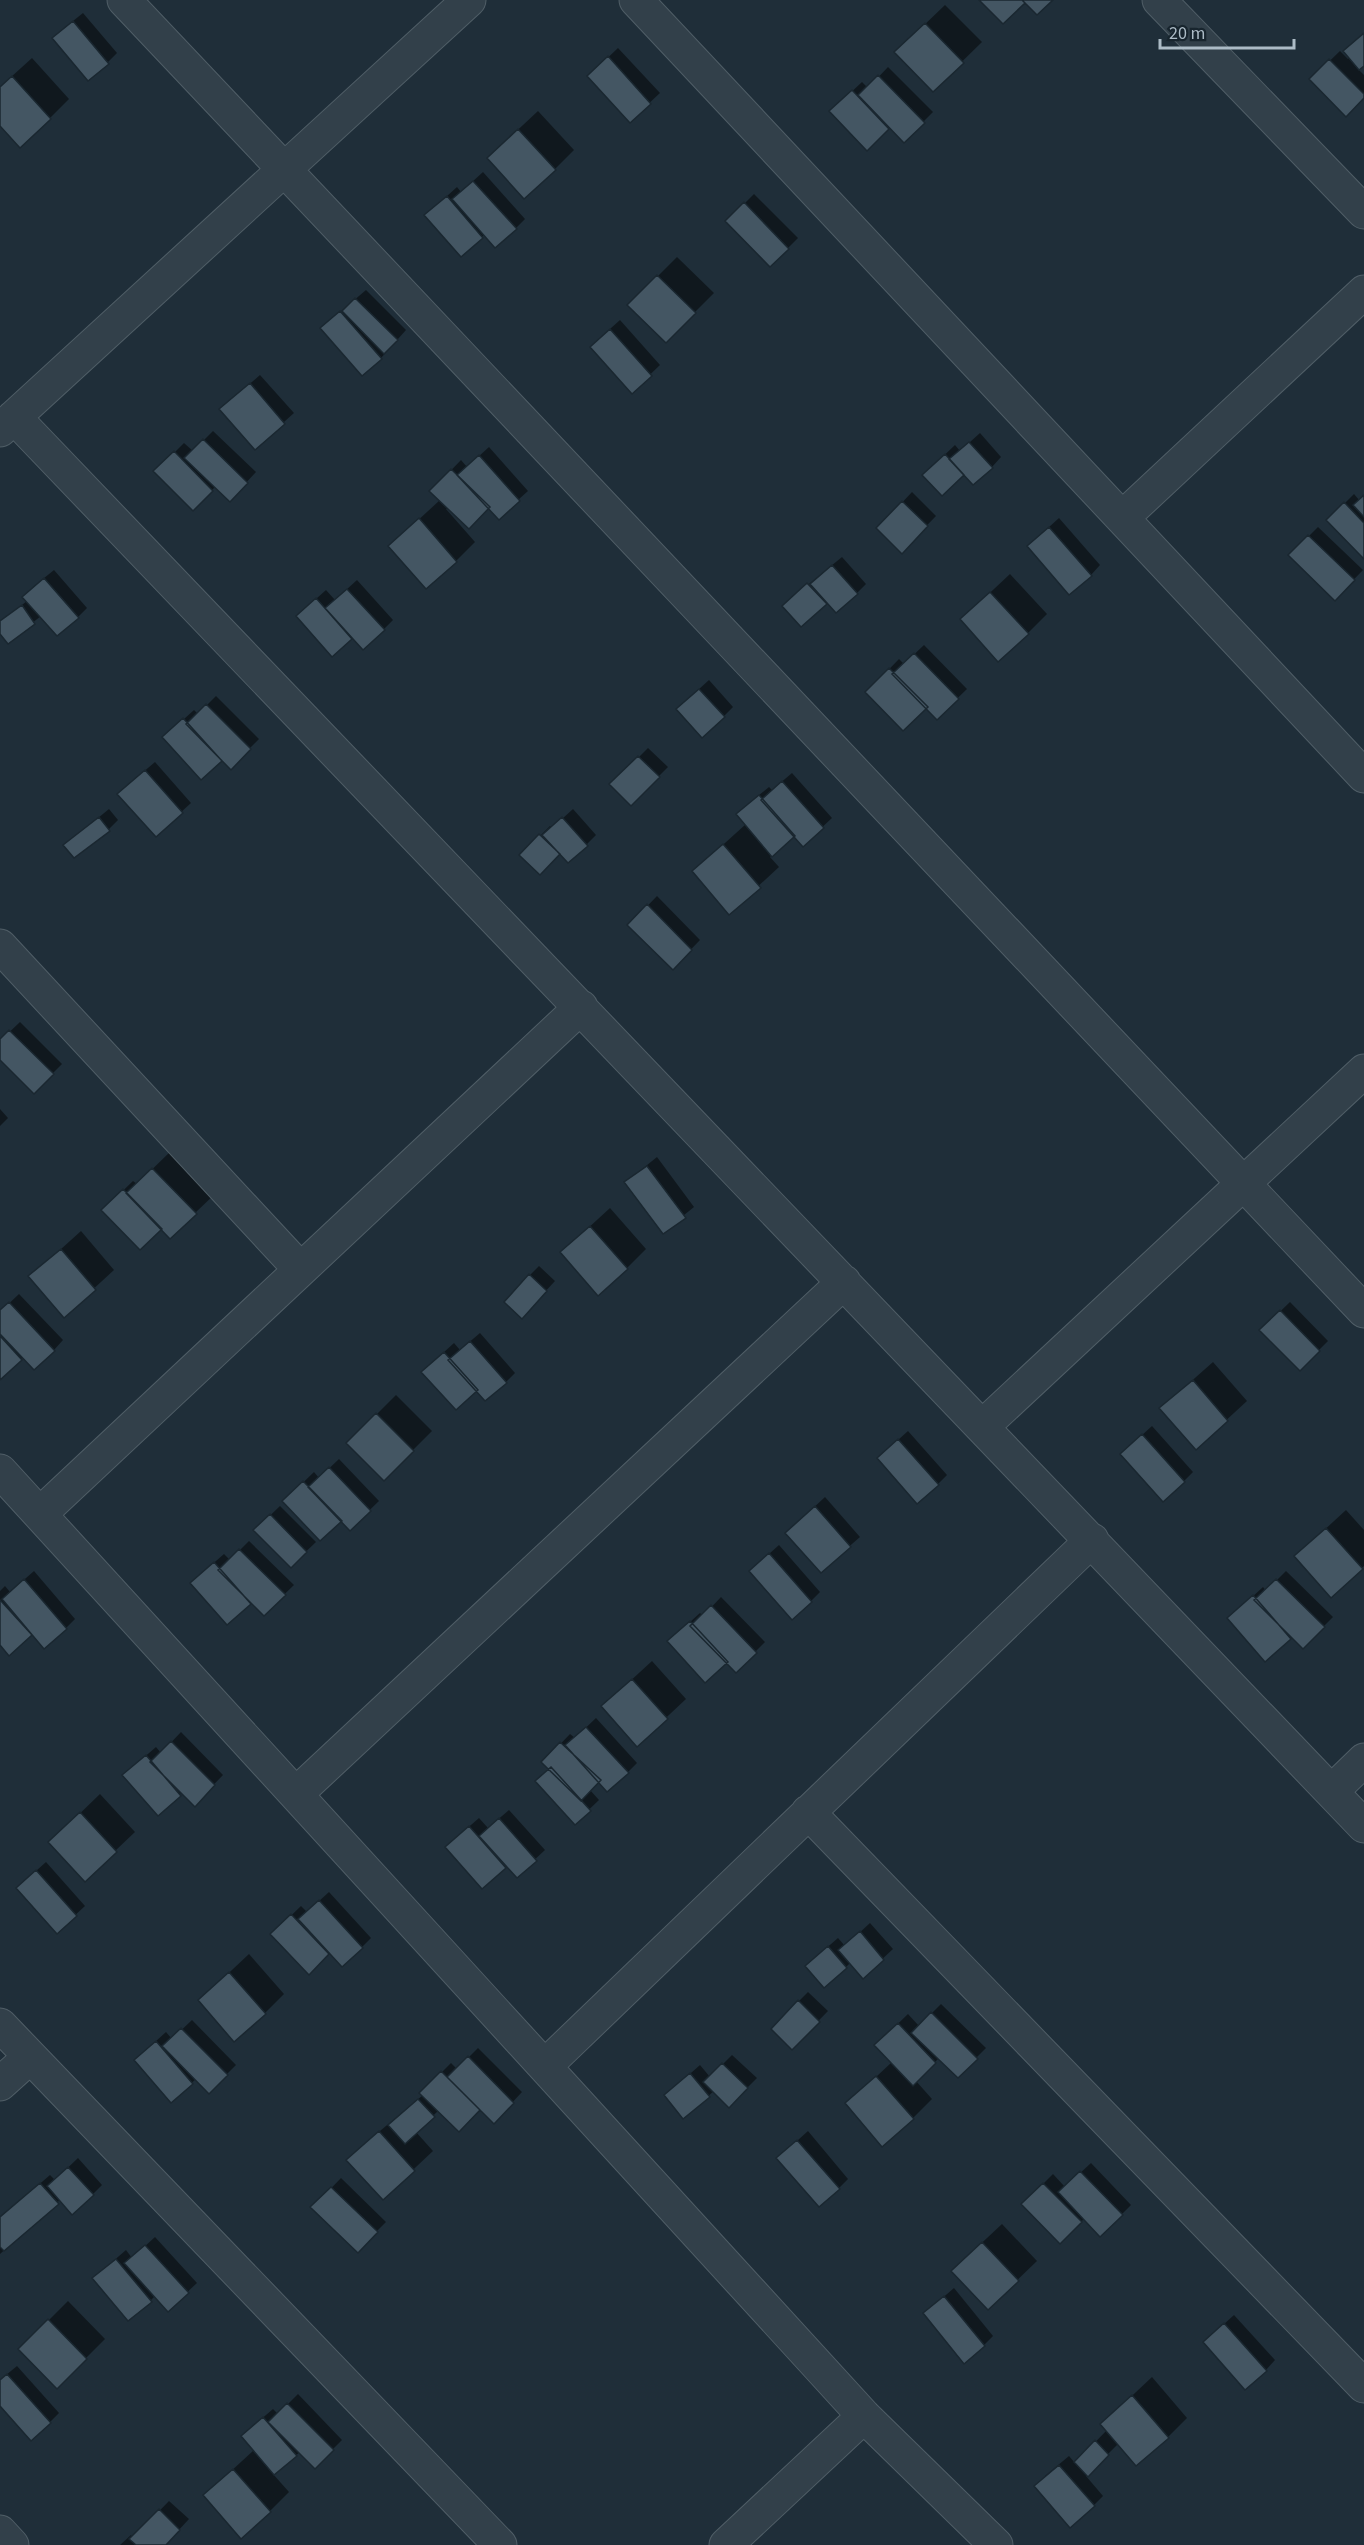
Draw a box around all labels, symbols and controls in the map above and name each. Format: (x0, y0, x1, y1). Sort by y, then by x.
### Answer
scale bar (1160, 12, 1294, 50)
text: 20 m (1169, 21, 1205, 46)

